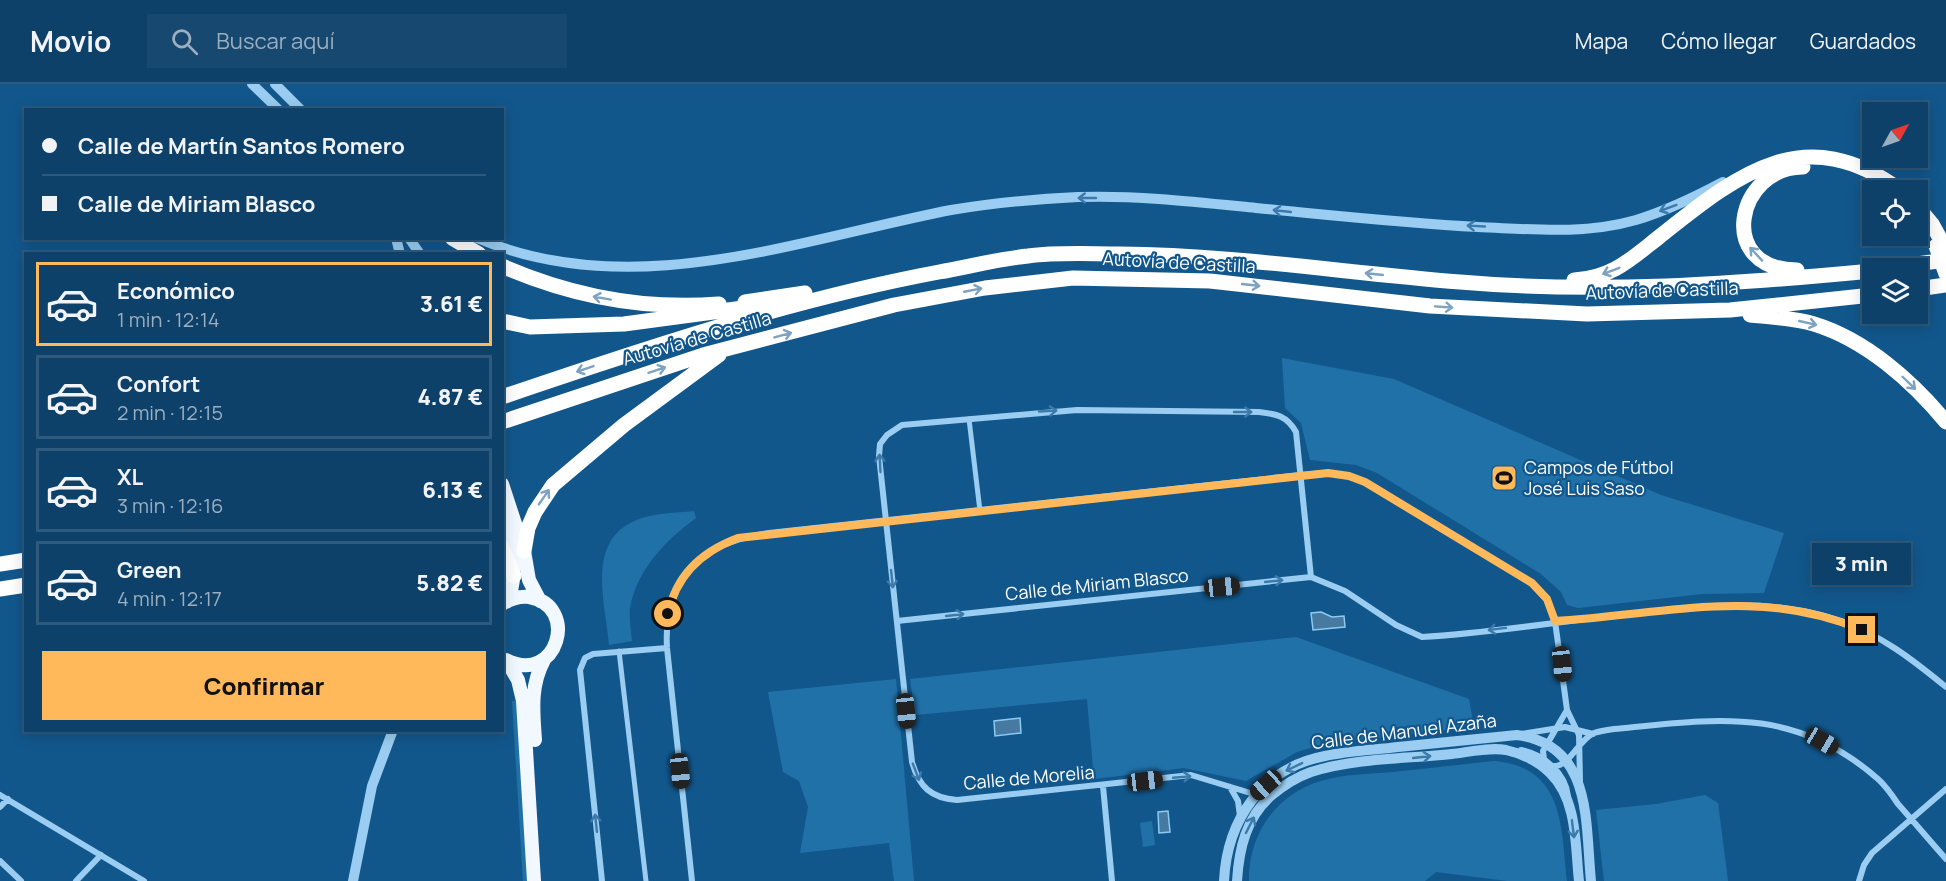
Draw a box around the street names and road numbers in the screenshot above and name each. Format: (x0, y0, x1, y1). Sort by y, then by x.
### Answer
street label: Autovía de Castilla (1102, 246, 1256, 278)
street label: Autovía de Castilla (1585, 275, 1739, 305)
street label: Autovía de Castilla (620, 305, 774, 371)
street label: Calle de Miriam Blasco (1004, 562, 1190, 606)
street label: Calle de Manuel Azaña (1310, 708, 1498, 754)
street label: Calle de Morelia (963, 759, 1095, 795)

